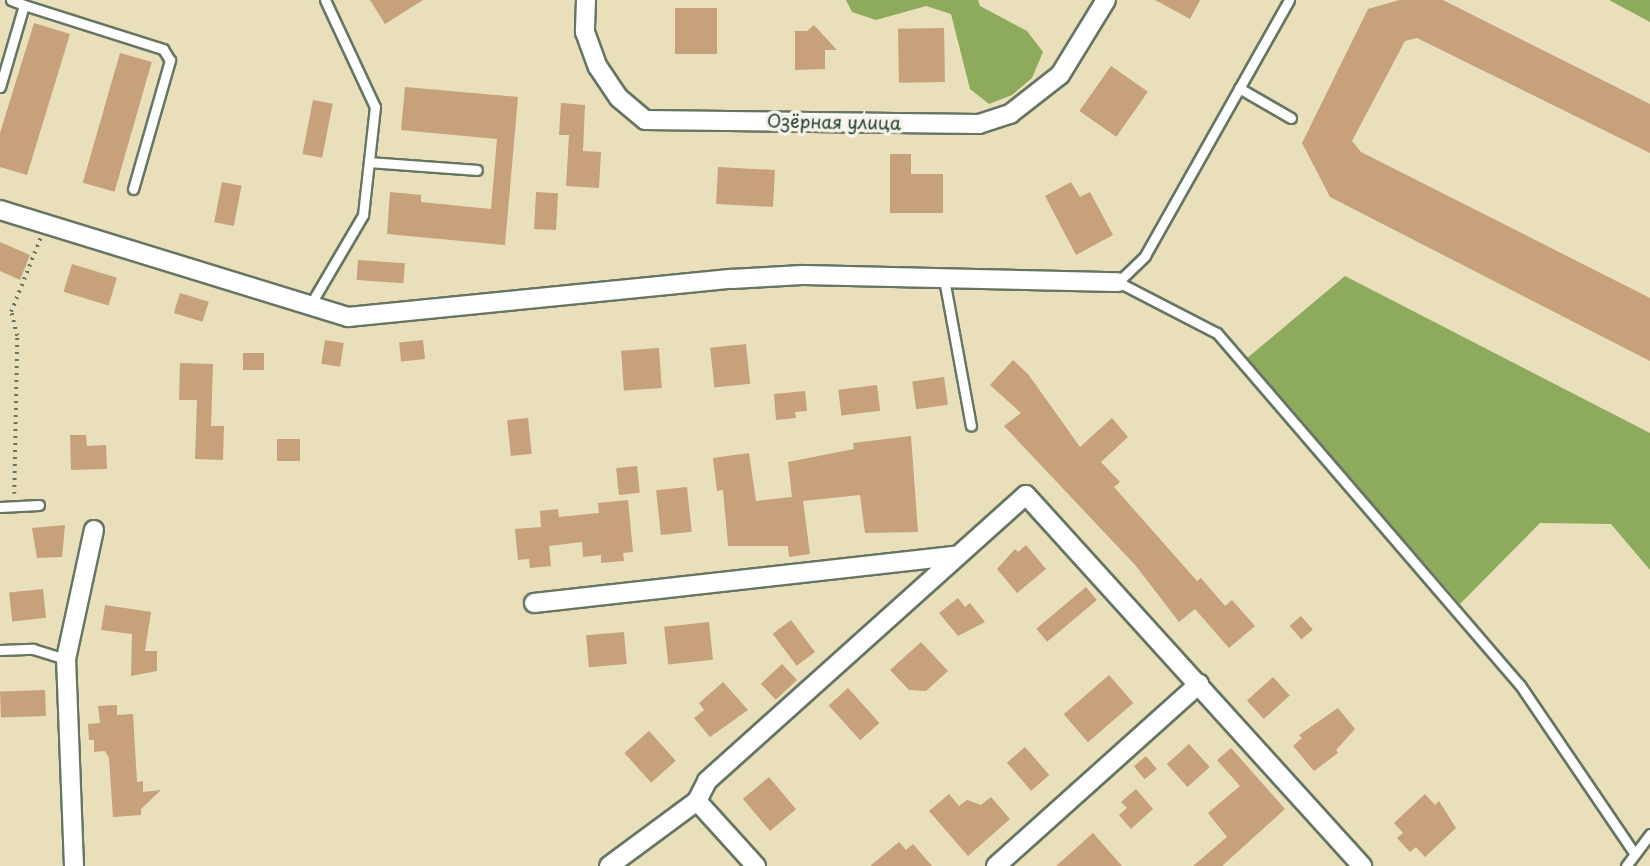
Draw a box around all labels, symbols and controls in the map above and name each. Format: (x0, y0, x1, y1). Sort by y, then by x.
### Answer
street label: Озёрная улица (766, 110, 902, 134)

